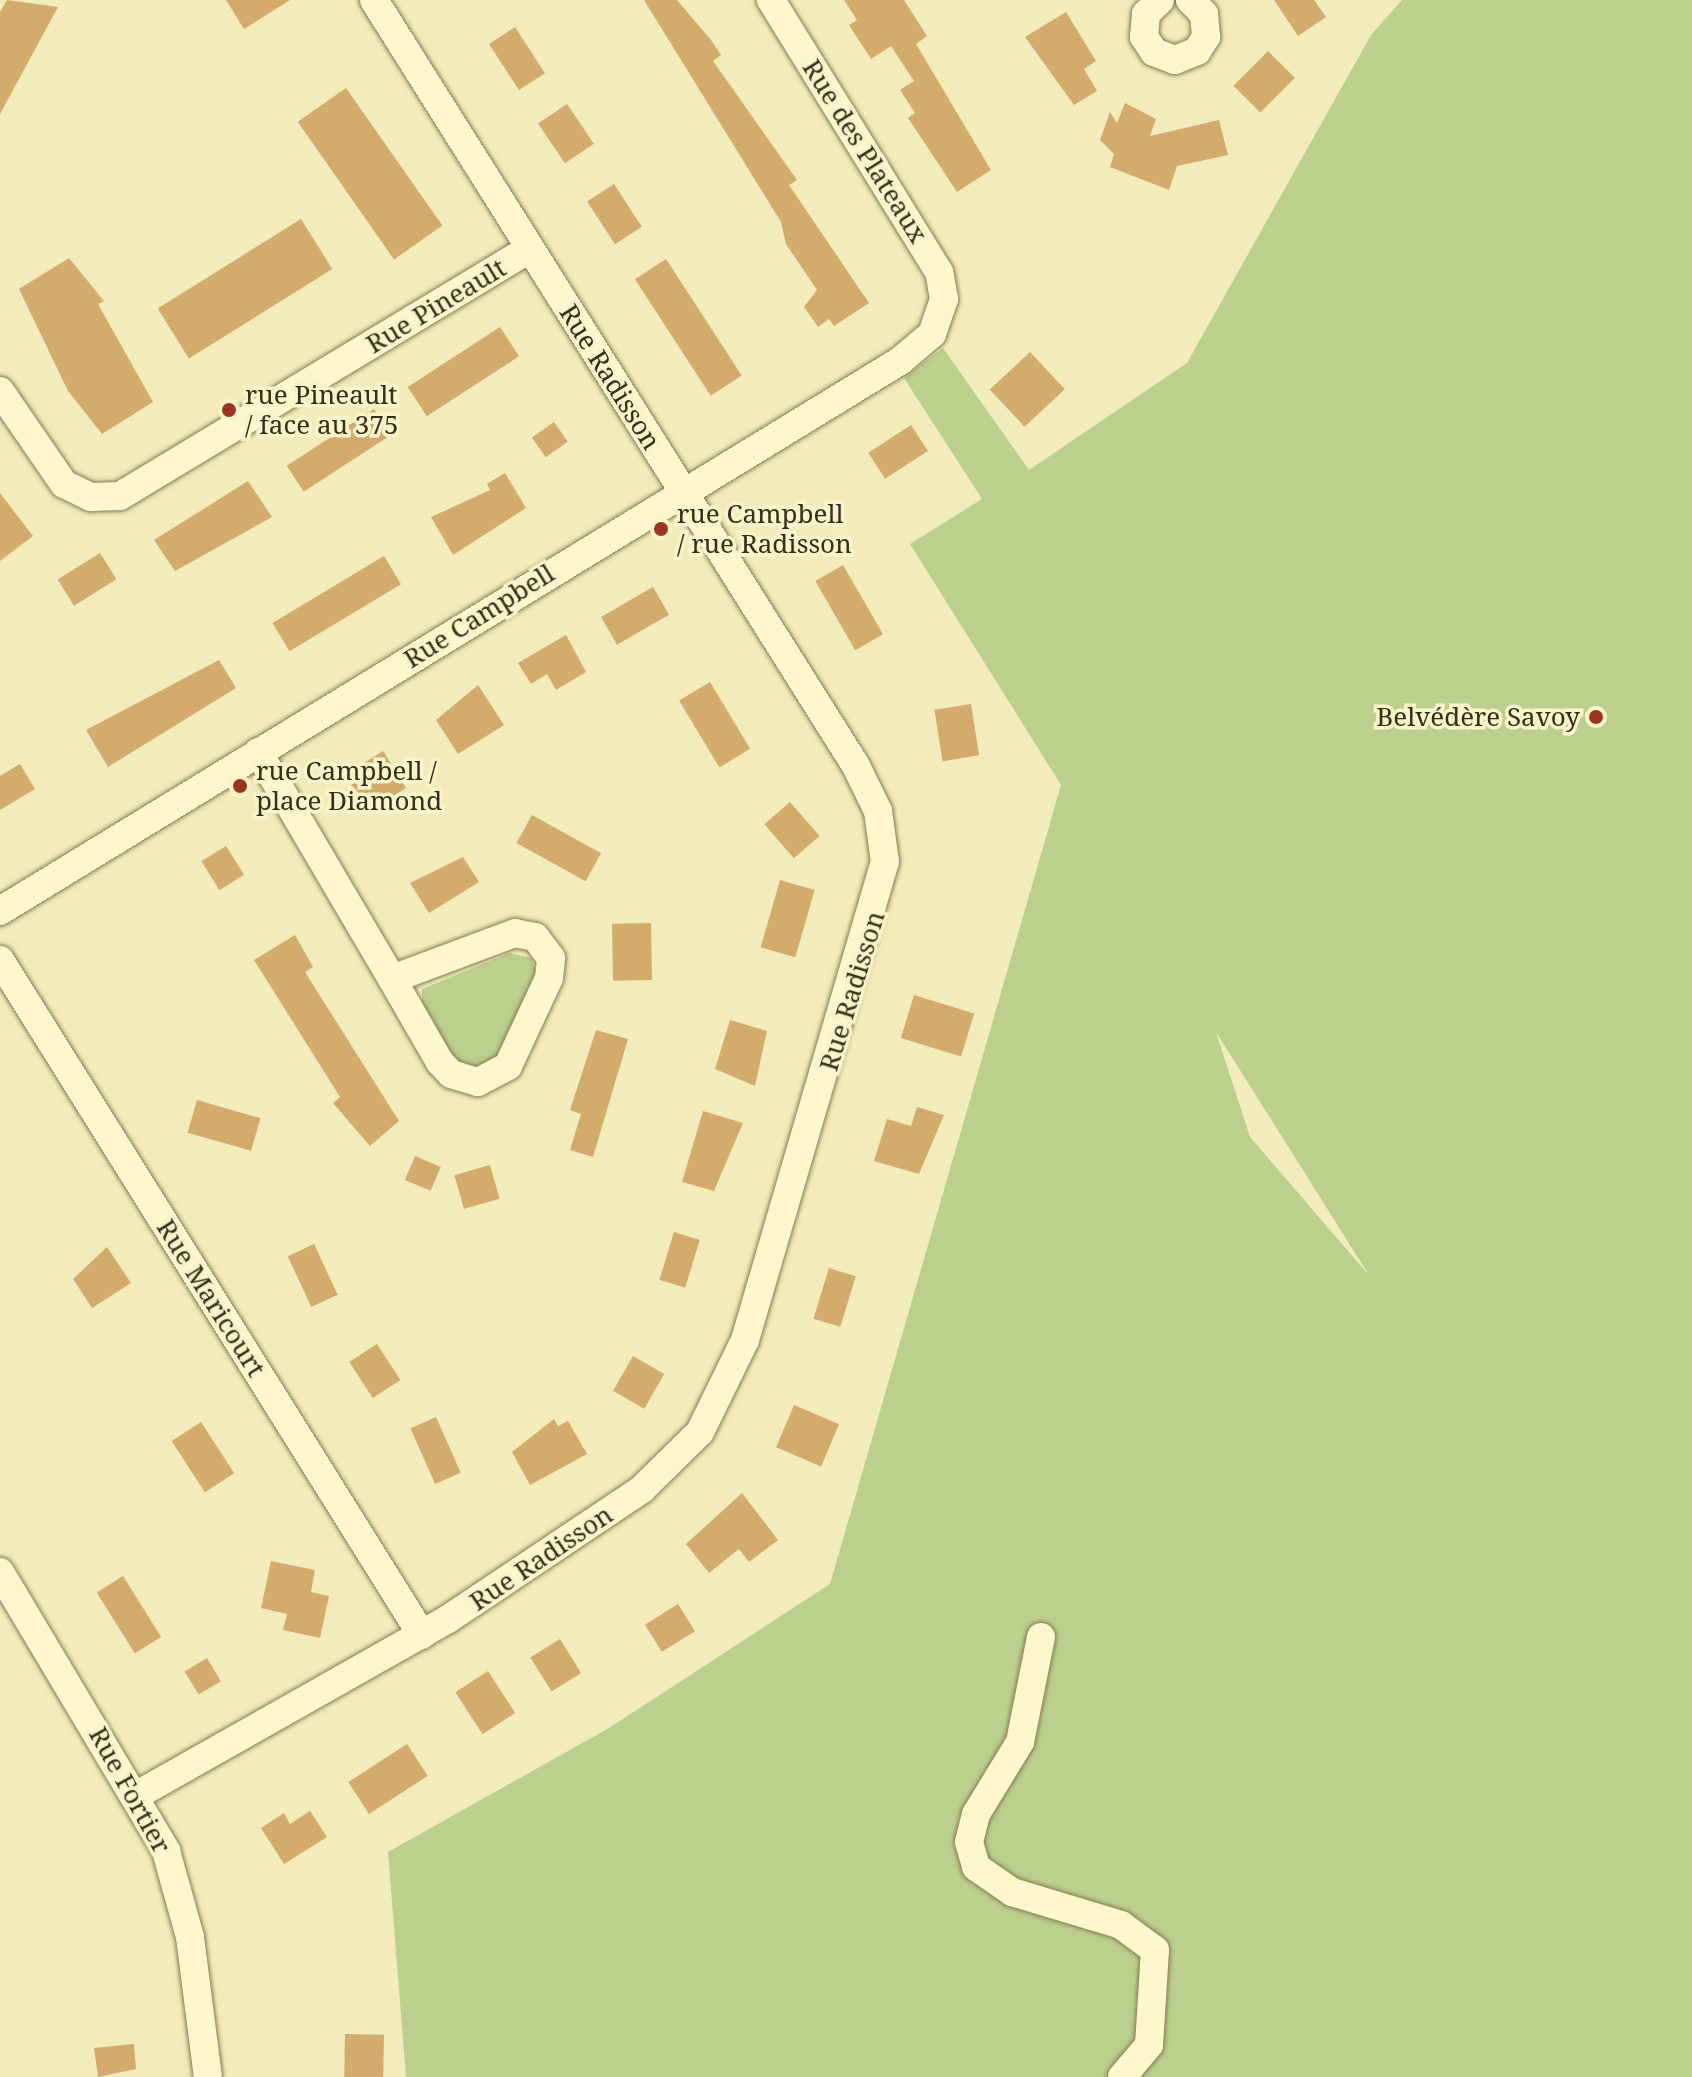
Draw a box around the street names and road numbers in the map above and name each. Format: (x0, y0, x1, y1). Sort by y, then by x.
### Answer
street label: Rue des Plateaux (796, 54, 934, 248)
street label: Rue Pineault (361, 252, 511, 360)
street label: Rue Radisson (553, 299, 667, 455)
street label: Rue Campbell (398, 557, 560, 675)
street label: Rue Radisson (813, 907, 891, 1075)
street label: Rue Maricourt (150, 1214, 272, 1382)
street label: Rue Radisson (464, 1499, 618, 1617)
street label: Rue Fortier (83, 1721, 177, 1859)

